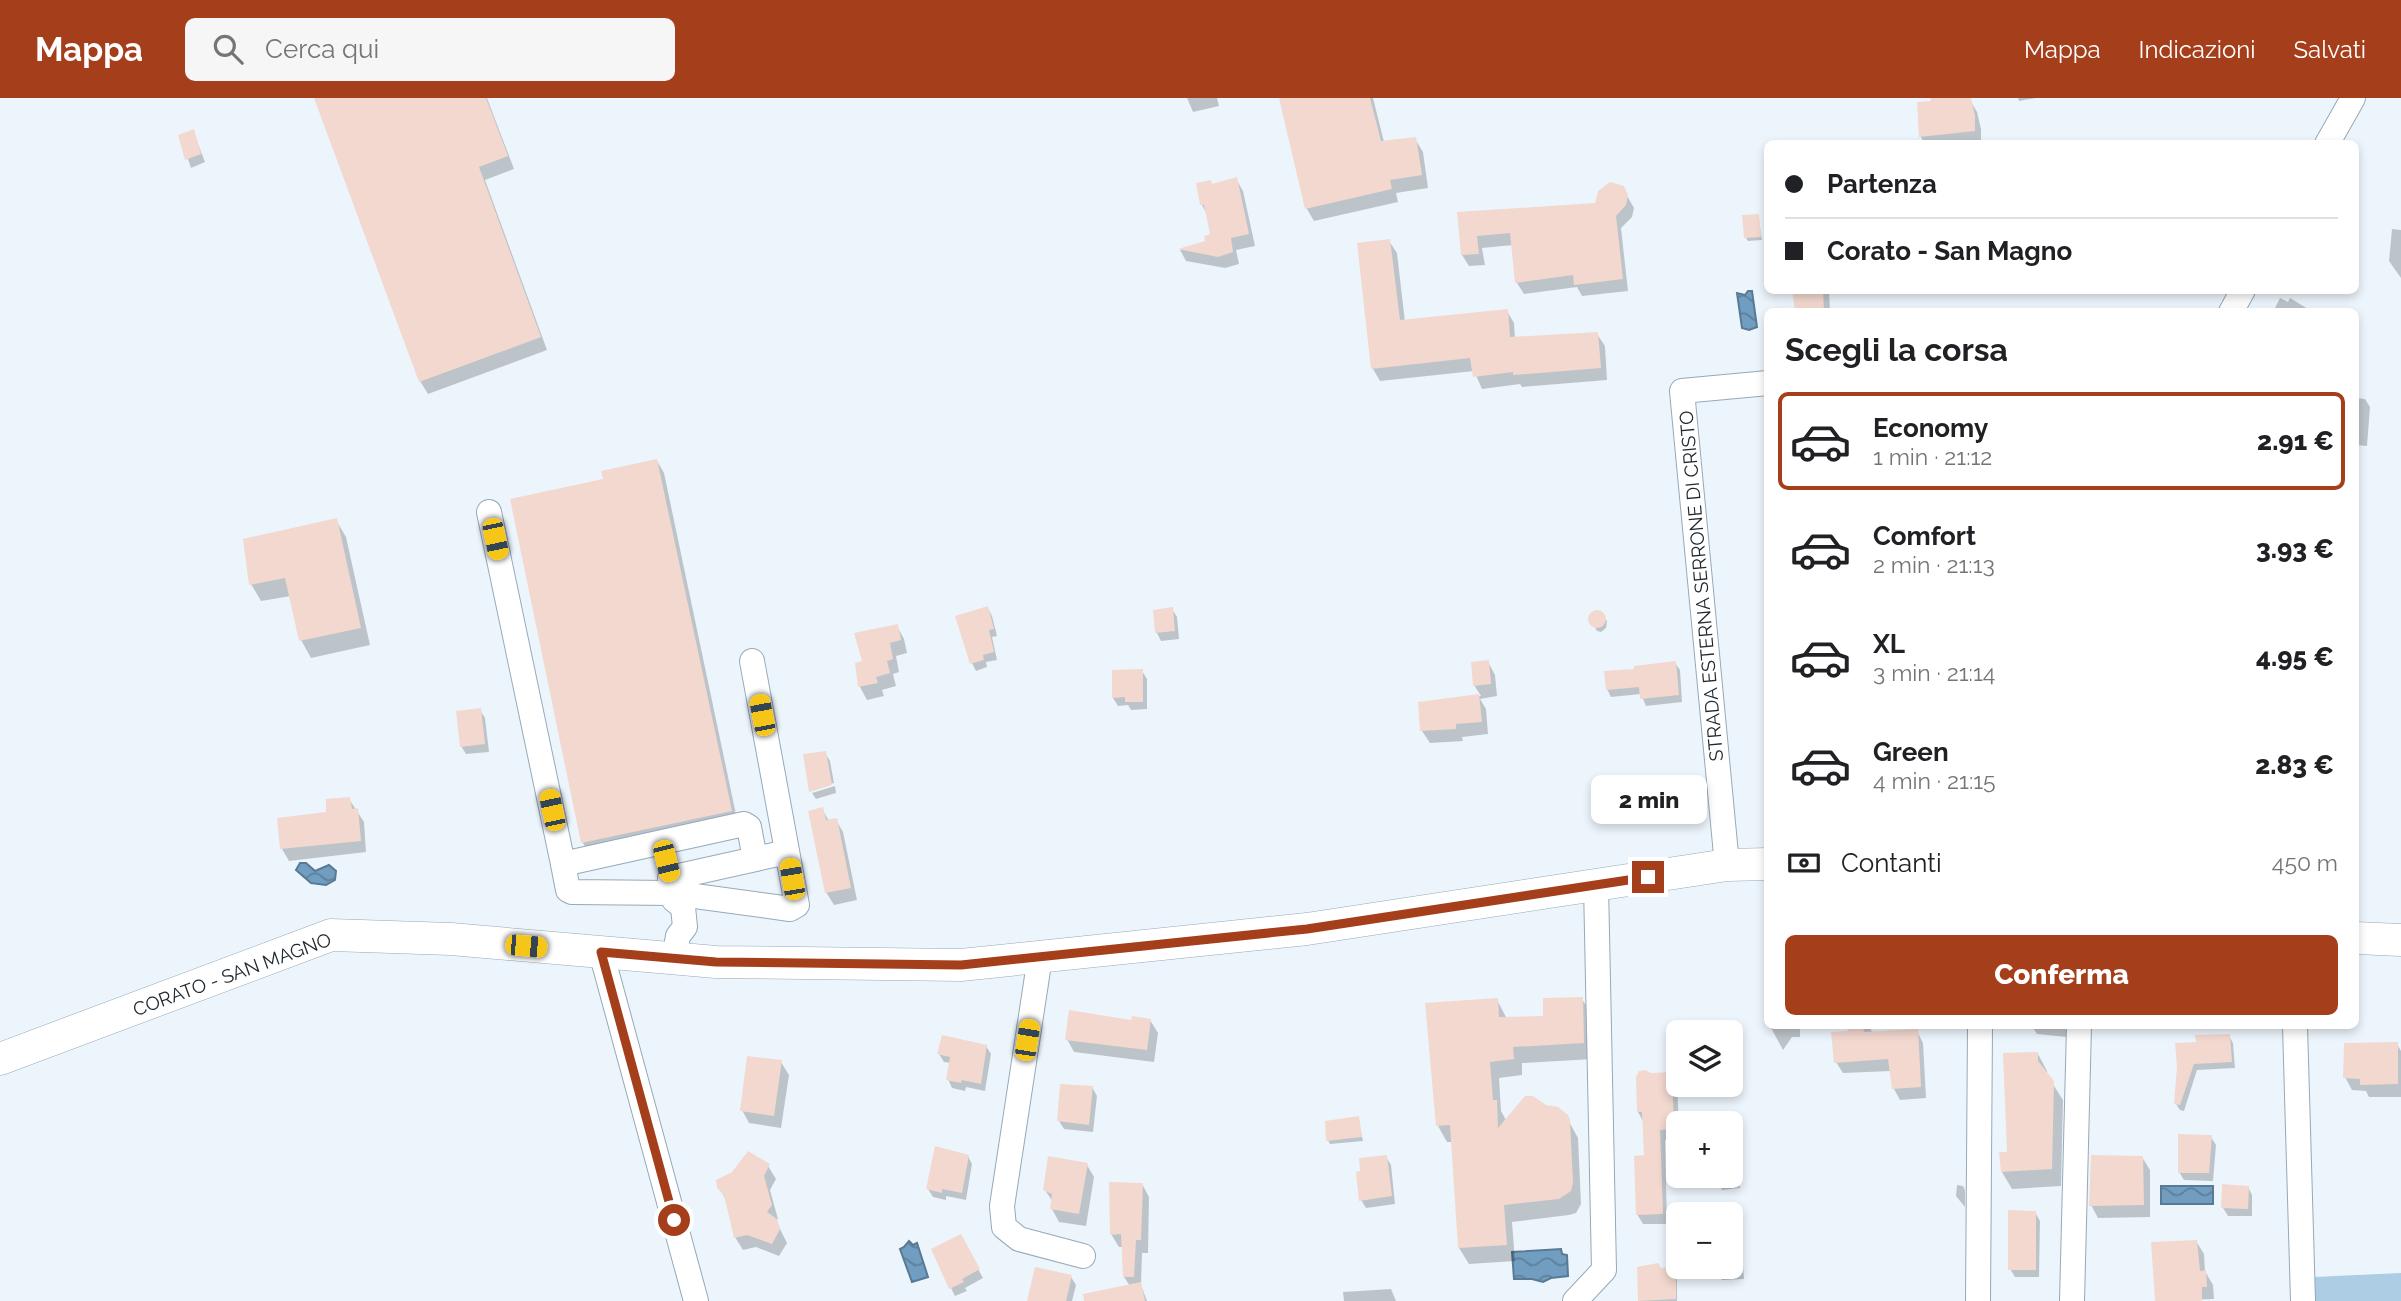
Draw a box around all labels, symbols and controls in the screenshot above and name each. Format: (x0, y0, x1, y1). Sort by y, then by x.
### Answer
search box (185, 18, 675, 81)
text: Mappa (35, 30, 143, 69)
icon: search (209, 30, 247, 68)
text: Cerca qui (265, 34, 379, 64)
text: Mappa (2024, 35, 2101, 64)
text: Indicazioni (2139, 35, 2256, 64)
text: Salvati (2294, 35, 2366, 64)
text: Partenza (1827, 169, 1937, 199)
text: Corato - San Magno (1827, 236, 2072, 266)
text: Scegli la corsa (1785, 331, 2008, 368)
street label: STRADA ESTERNA SERRONE DI CRISTO (1675, 410, 1727, 762)
icon: car (1789, 410, 1852, 473)
text: Economy (1873, 413, 1988, 443)
text: 2.91 € (2257, 426, 2334, 456)
text: 1 min · 21:12 (1873, 443, 1992, 470)
car (481, 516, 510, 562)
icon: car (1789, 518, 1852, 581)
text: Comfort (1873, 521, 1976, 551)
text: 3.93 € (2256, 534, 2334, 564)
text: 2 min · 21:13 (1873, 551, 1995, 578)
icon: car (1789, 626, 1852, 689)
text: XL (1873, 629, 1905, 659)
text: 4.95 € (2256, 642, 2334, 672)
text: 3 min · 21:14 (1873, 659, 1995, 686)
car (748, 692, 777, 738)
icon: car (1789, 734, 1852, 797)
text: Green (1873, 737, 1949, 767)
text: 2.83 € (2255, 750, 2334, 780)
text: 4 min · 21:15 (1873, 767, 1996, 794)
callout: 2 min (1590, 776, 1706, 824)
text: 2 min (1619, 786, 1679, 813)
car (538, 787, 567, 833)
car (651, 838, 682, 884)
icon: cash (1785, 844, 1823, 882)
text: Contanti (1841, 848, 1942, 878)
text: 450 m (2272, 849, 2338, 876)
car (779, 856, 806, 902)
route end (1632, 861, 1664, 893)
street label: CORATO - SAN MAGNO (130, 928, 334, 1020)
car (505, 934, 548, 958)
button: Conferma (1785, 935, 2338, 1015)
car (1014, 1018, 1041, 1062)
map controls (1666, 1020, 1743, 1279)
button: layers (1666, 1020, 1743, 1097)
button: + (1666, 1111, 1743, 1188)
button: − (1666, 1202, 1743, 1279)
route start (658, 1204, 690, 1236)

